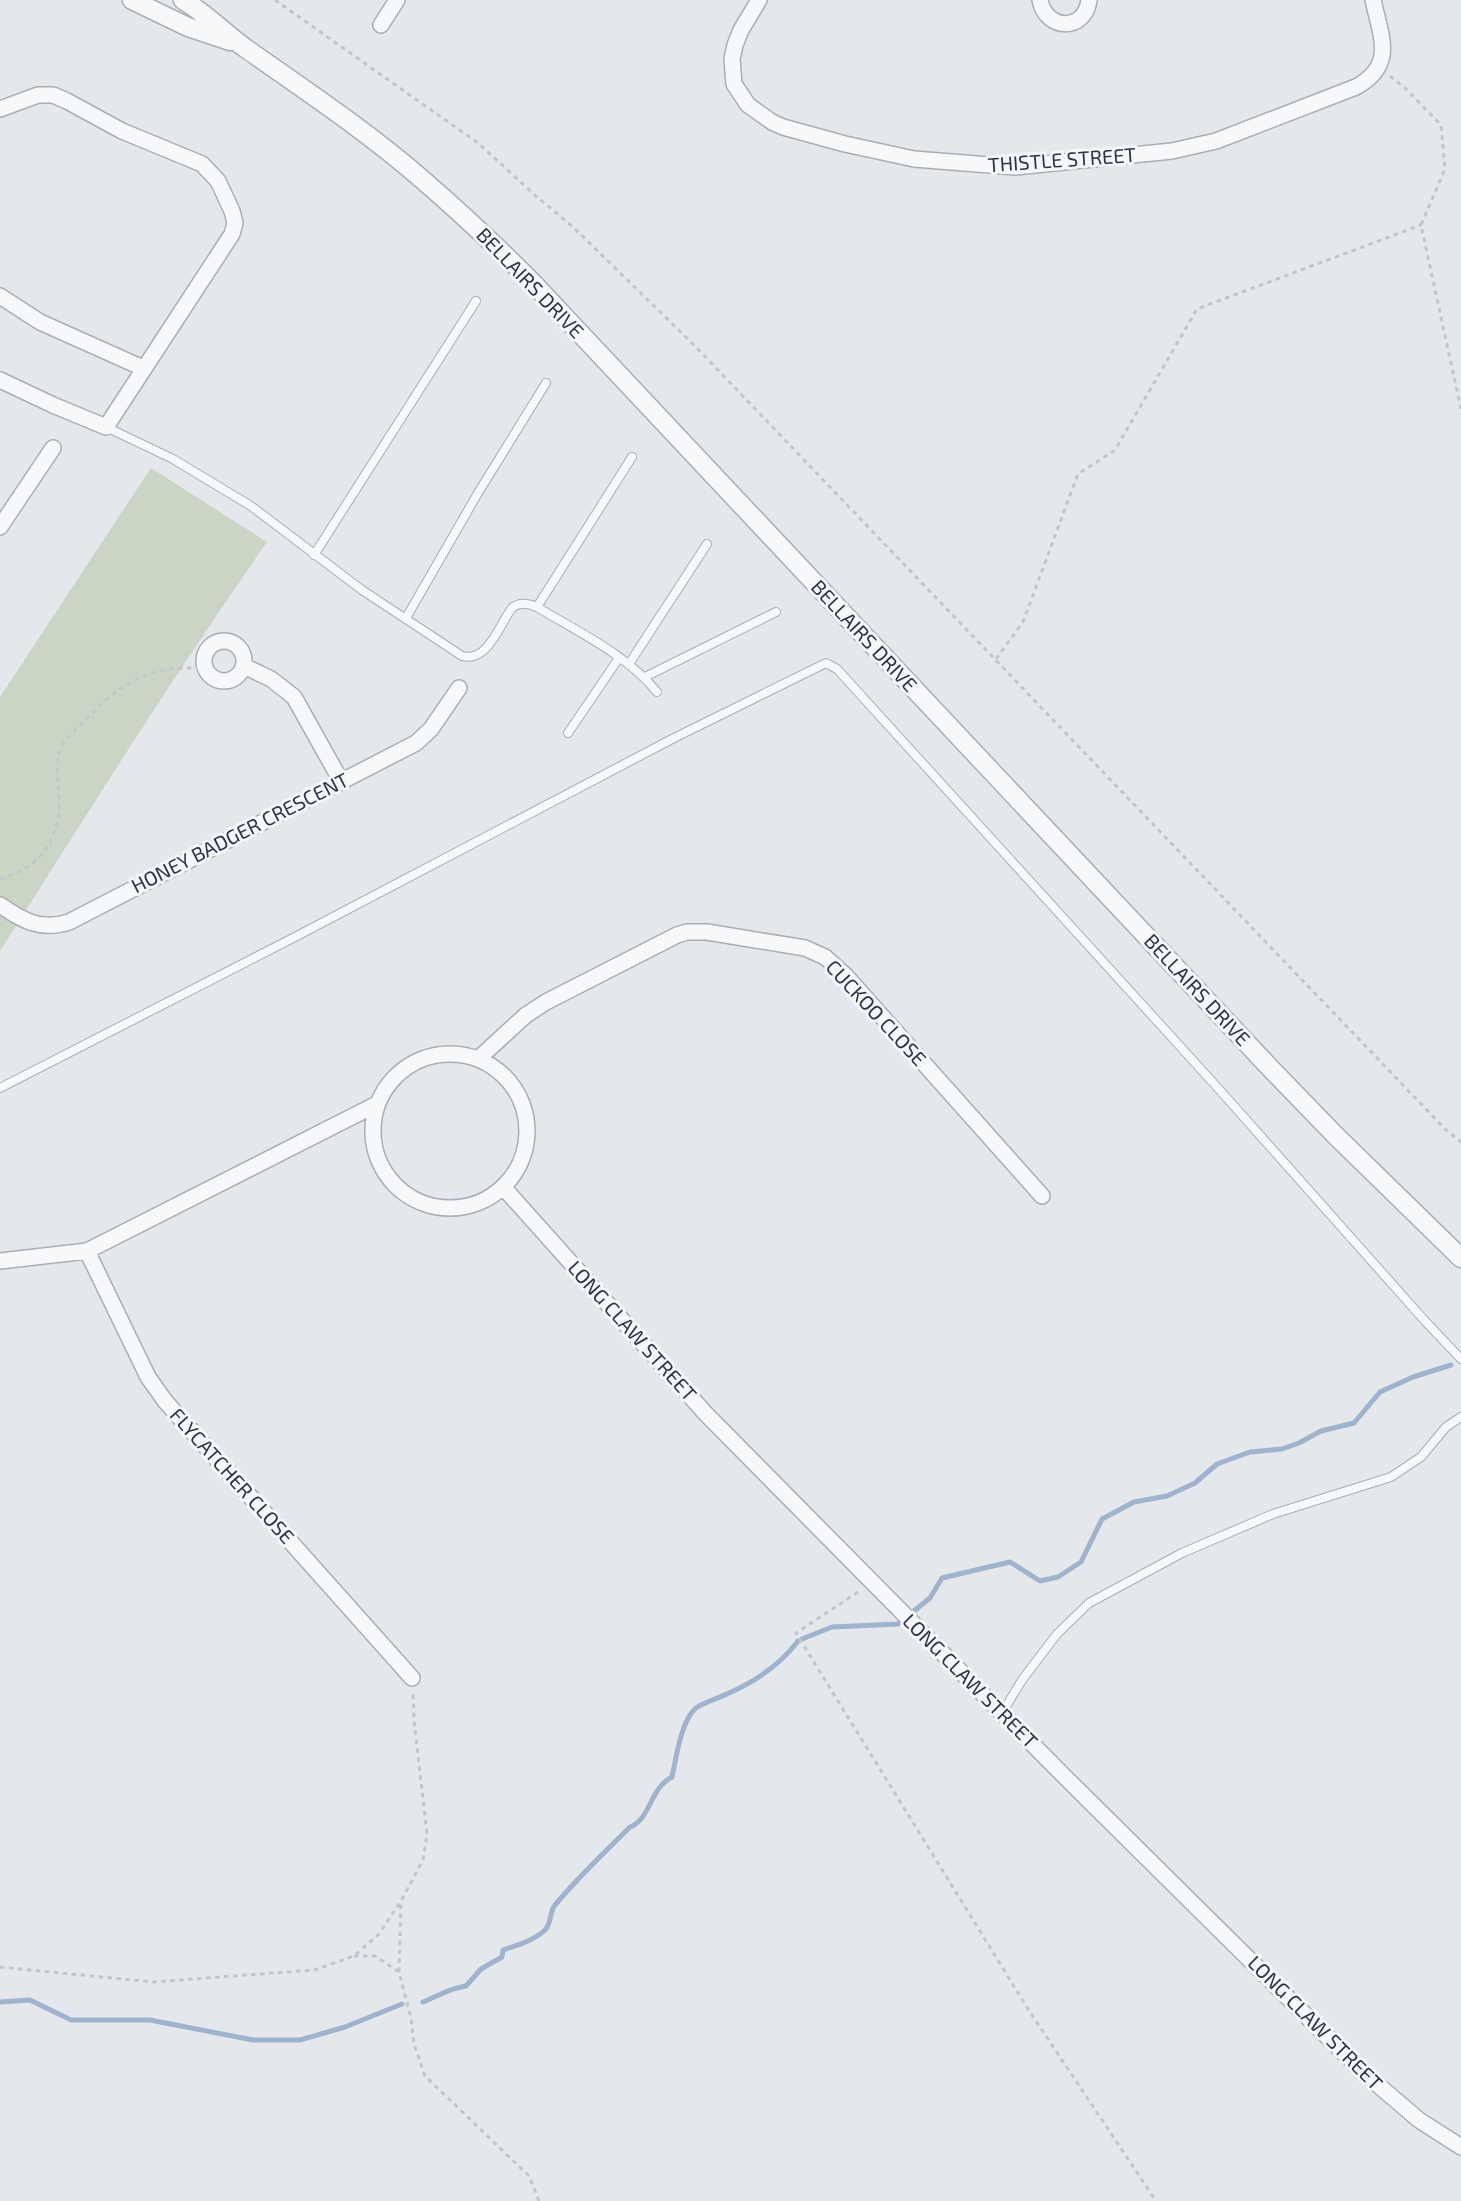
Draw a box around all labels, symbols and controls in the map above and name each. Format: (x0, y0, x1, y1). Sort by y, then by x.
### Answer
street label: THISTLE STREET (987, 142, 1137, 176)
street label: BELLAIRS DRIVE (472, 222, 589, 342)
street label: BELLAIRS DRIVE (807, 574, 923, 696)
street label: HONEY BADGER CRESCENT (127, 767, 352, 897)
street label: BELLAIRS DRIVE (1140, 928, 1256, 1050)
street label: CUCKOO CLOSE (822, 954, 932, 1070)
street label: LONG CLAW STREET (563, 1255, 702, 1406)
street label: FLYCATCHER CLOSE (166, 1403, 300, 1548)
street label: LONG CLAW STREET (898, 1608, 1043, 1753)
street label: LONG CLAW STREET (1243, 1950, 1388, 2095)

